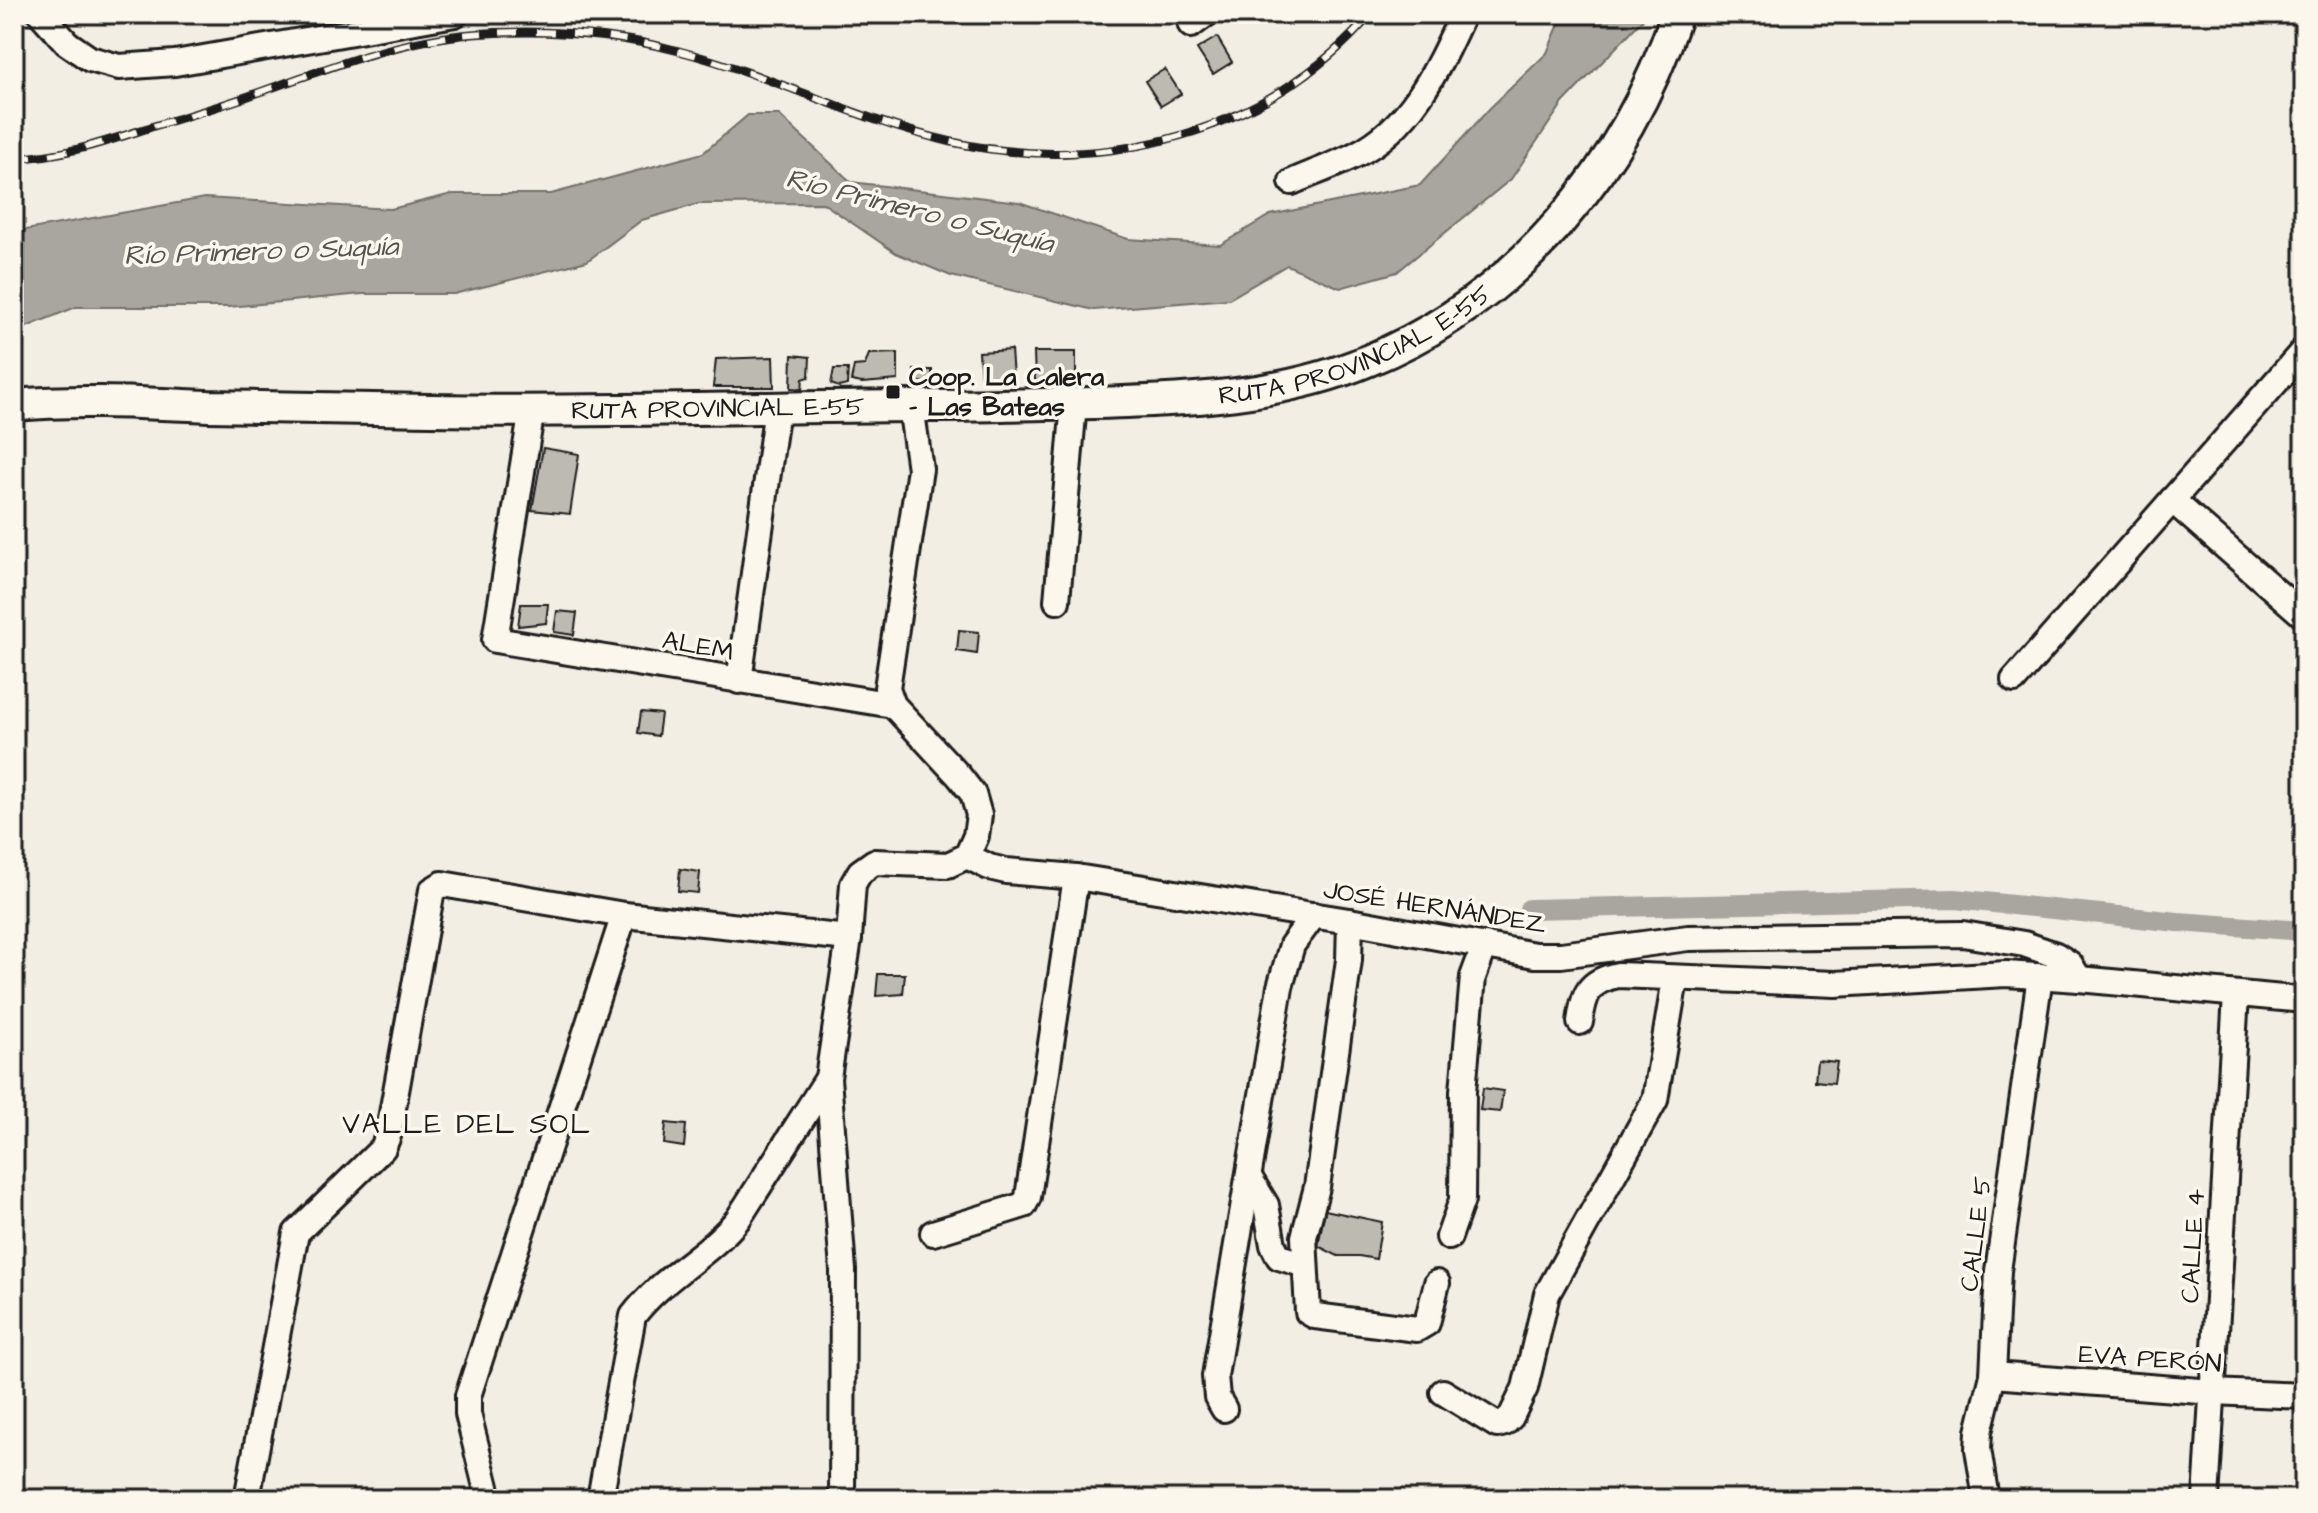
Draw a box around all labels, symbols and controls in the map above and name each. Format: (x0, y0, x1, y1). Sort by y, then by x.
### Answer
water label: Río Primero o Suquía (782, 159, 1060, 264)
water label: Río Primero o Suquía (123, 227, 401, 275)
street label: RUTA PROVINCIAL E-55 (1217, 276, 1499, 414)
place label: Coop. La Calera - Las Bateas (909, 359, 1105, 425)
marker: Coop. La Calera - Las Bateas (884, 383, 902, 401)
street label: RUTA PROVINCIAL E-55 (571, 389, 865, 429)
street label: ALEM (660, 622, 736, 670)
street label: JOSÉ HERNÁNDEZ (1321, 872, 1549, 942)
district label: VALLE DEL SOL (342, 1105, 592, 1144)
street label: CALLE 5 (1951, 1175, 2001, 1293)
street label: CALLE 4 (2172, 1188, 2214, 1304)
street label: EVA PERÓN (2077, 1336, 2223, 1382)

